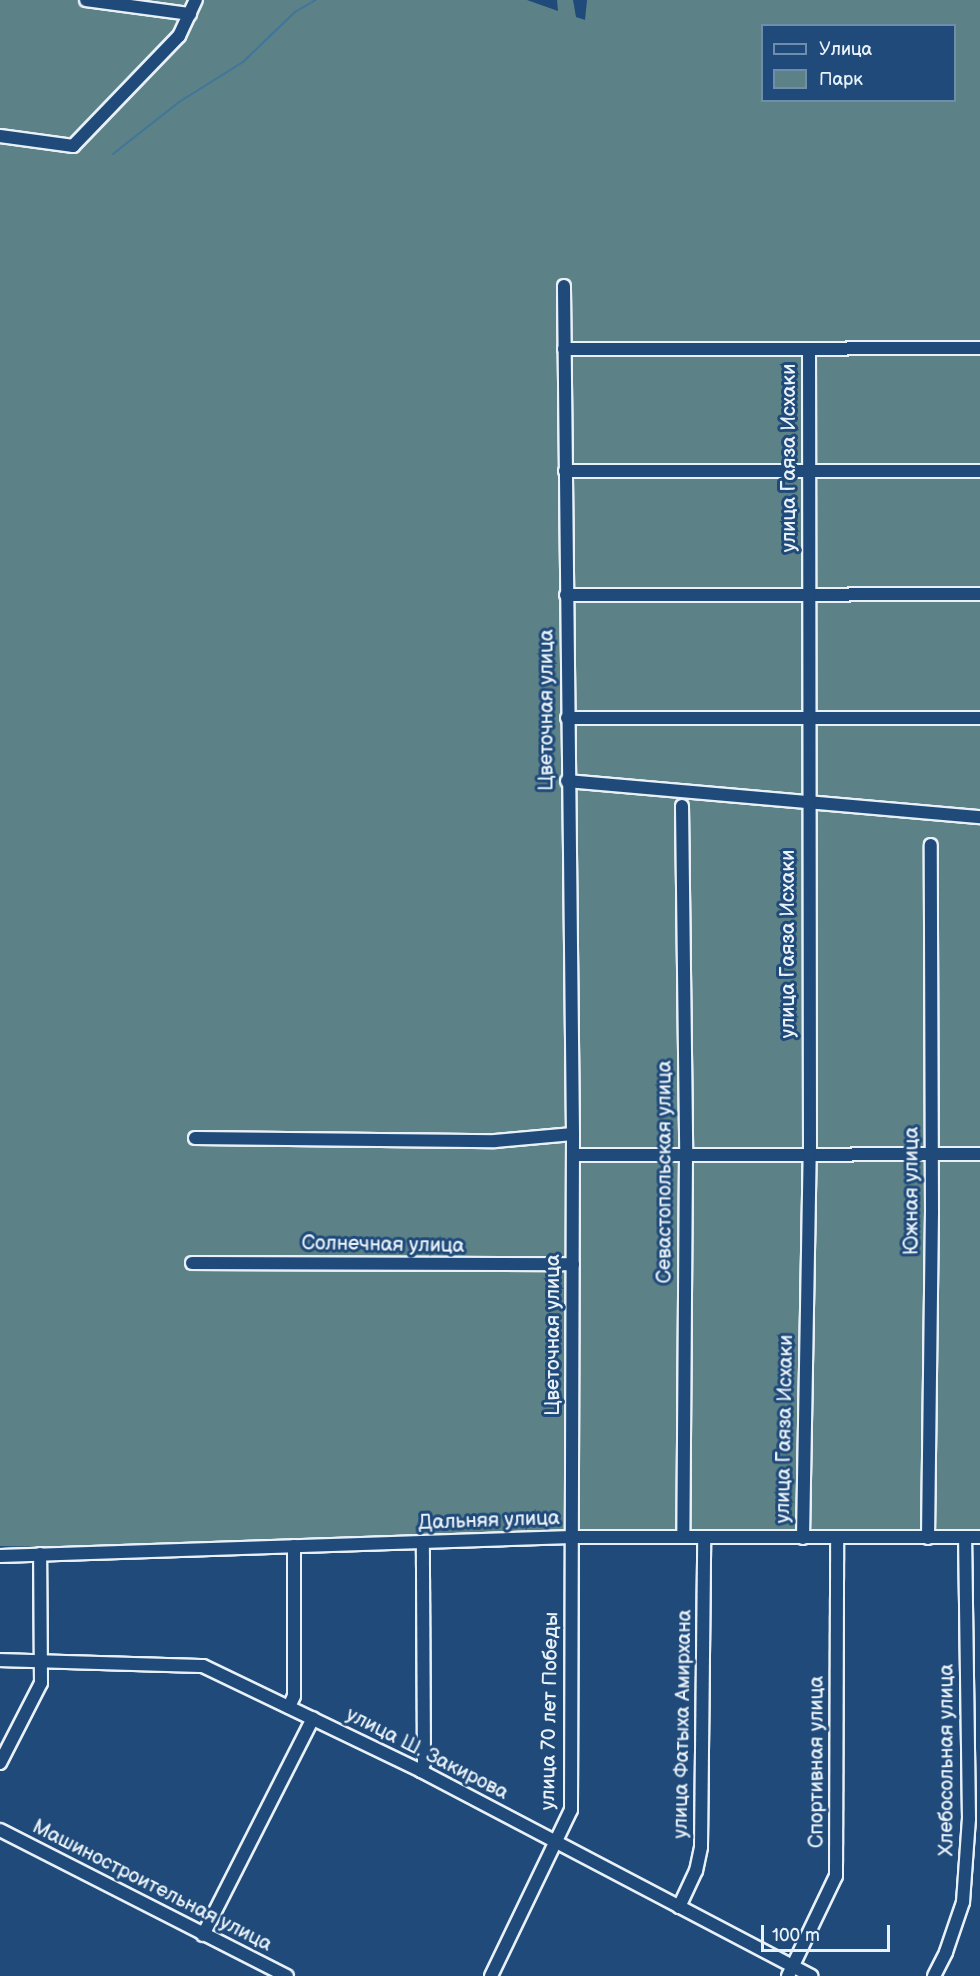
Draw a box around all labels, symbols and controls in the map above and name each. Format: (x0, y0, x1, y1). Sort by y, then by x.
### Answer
legend (761, 24, 956, 102)
text: Улица (819, 39, 872, 60)
text: Парк (819, 69, 863, 90)
street label: улица Гаяза Исхаки (777, 364, 801, 552)
street label: Цветочная улица (535, 629, 559, 791)
street label: улица Гаяза Исхаки (776, 850, 800, 1038)
street label: Севастопольская улица (653, 1061, 677, 1283)
street label: Южная улица (900, 1127, 924, 1255)
street label: Солнечная улица (301, 1232, 465, 1258)
street label: Цветочная улица (541, 1254, 565, 1416)
street label: улица Гаяза Исхаки (771, 1334, 799, 1524)
street label: Дальняя улица (418, 1507, 560, 1535)
street label: улица Фатыха Амирхана (669, 1609, 697, 1839)
street label: улица 70 лет Победы (536, 1611, 564, 1811)
street label: Хлебосольная улица (935, 1664, 959, 1856)
street label: Спортивная улица (805, 1676, 829, 1848)
street label: улица Ш. Закирова (342, 1703, 512, 1805)
street label: Машиностроительная улица (28, 1815, 276, 1957)
scale bar (764, 1913, 893, 1951)
text: 100 m (772, 1925, 820, 1946)

